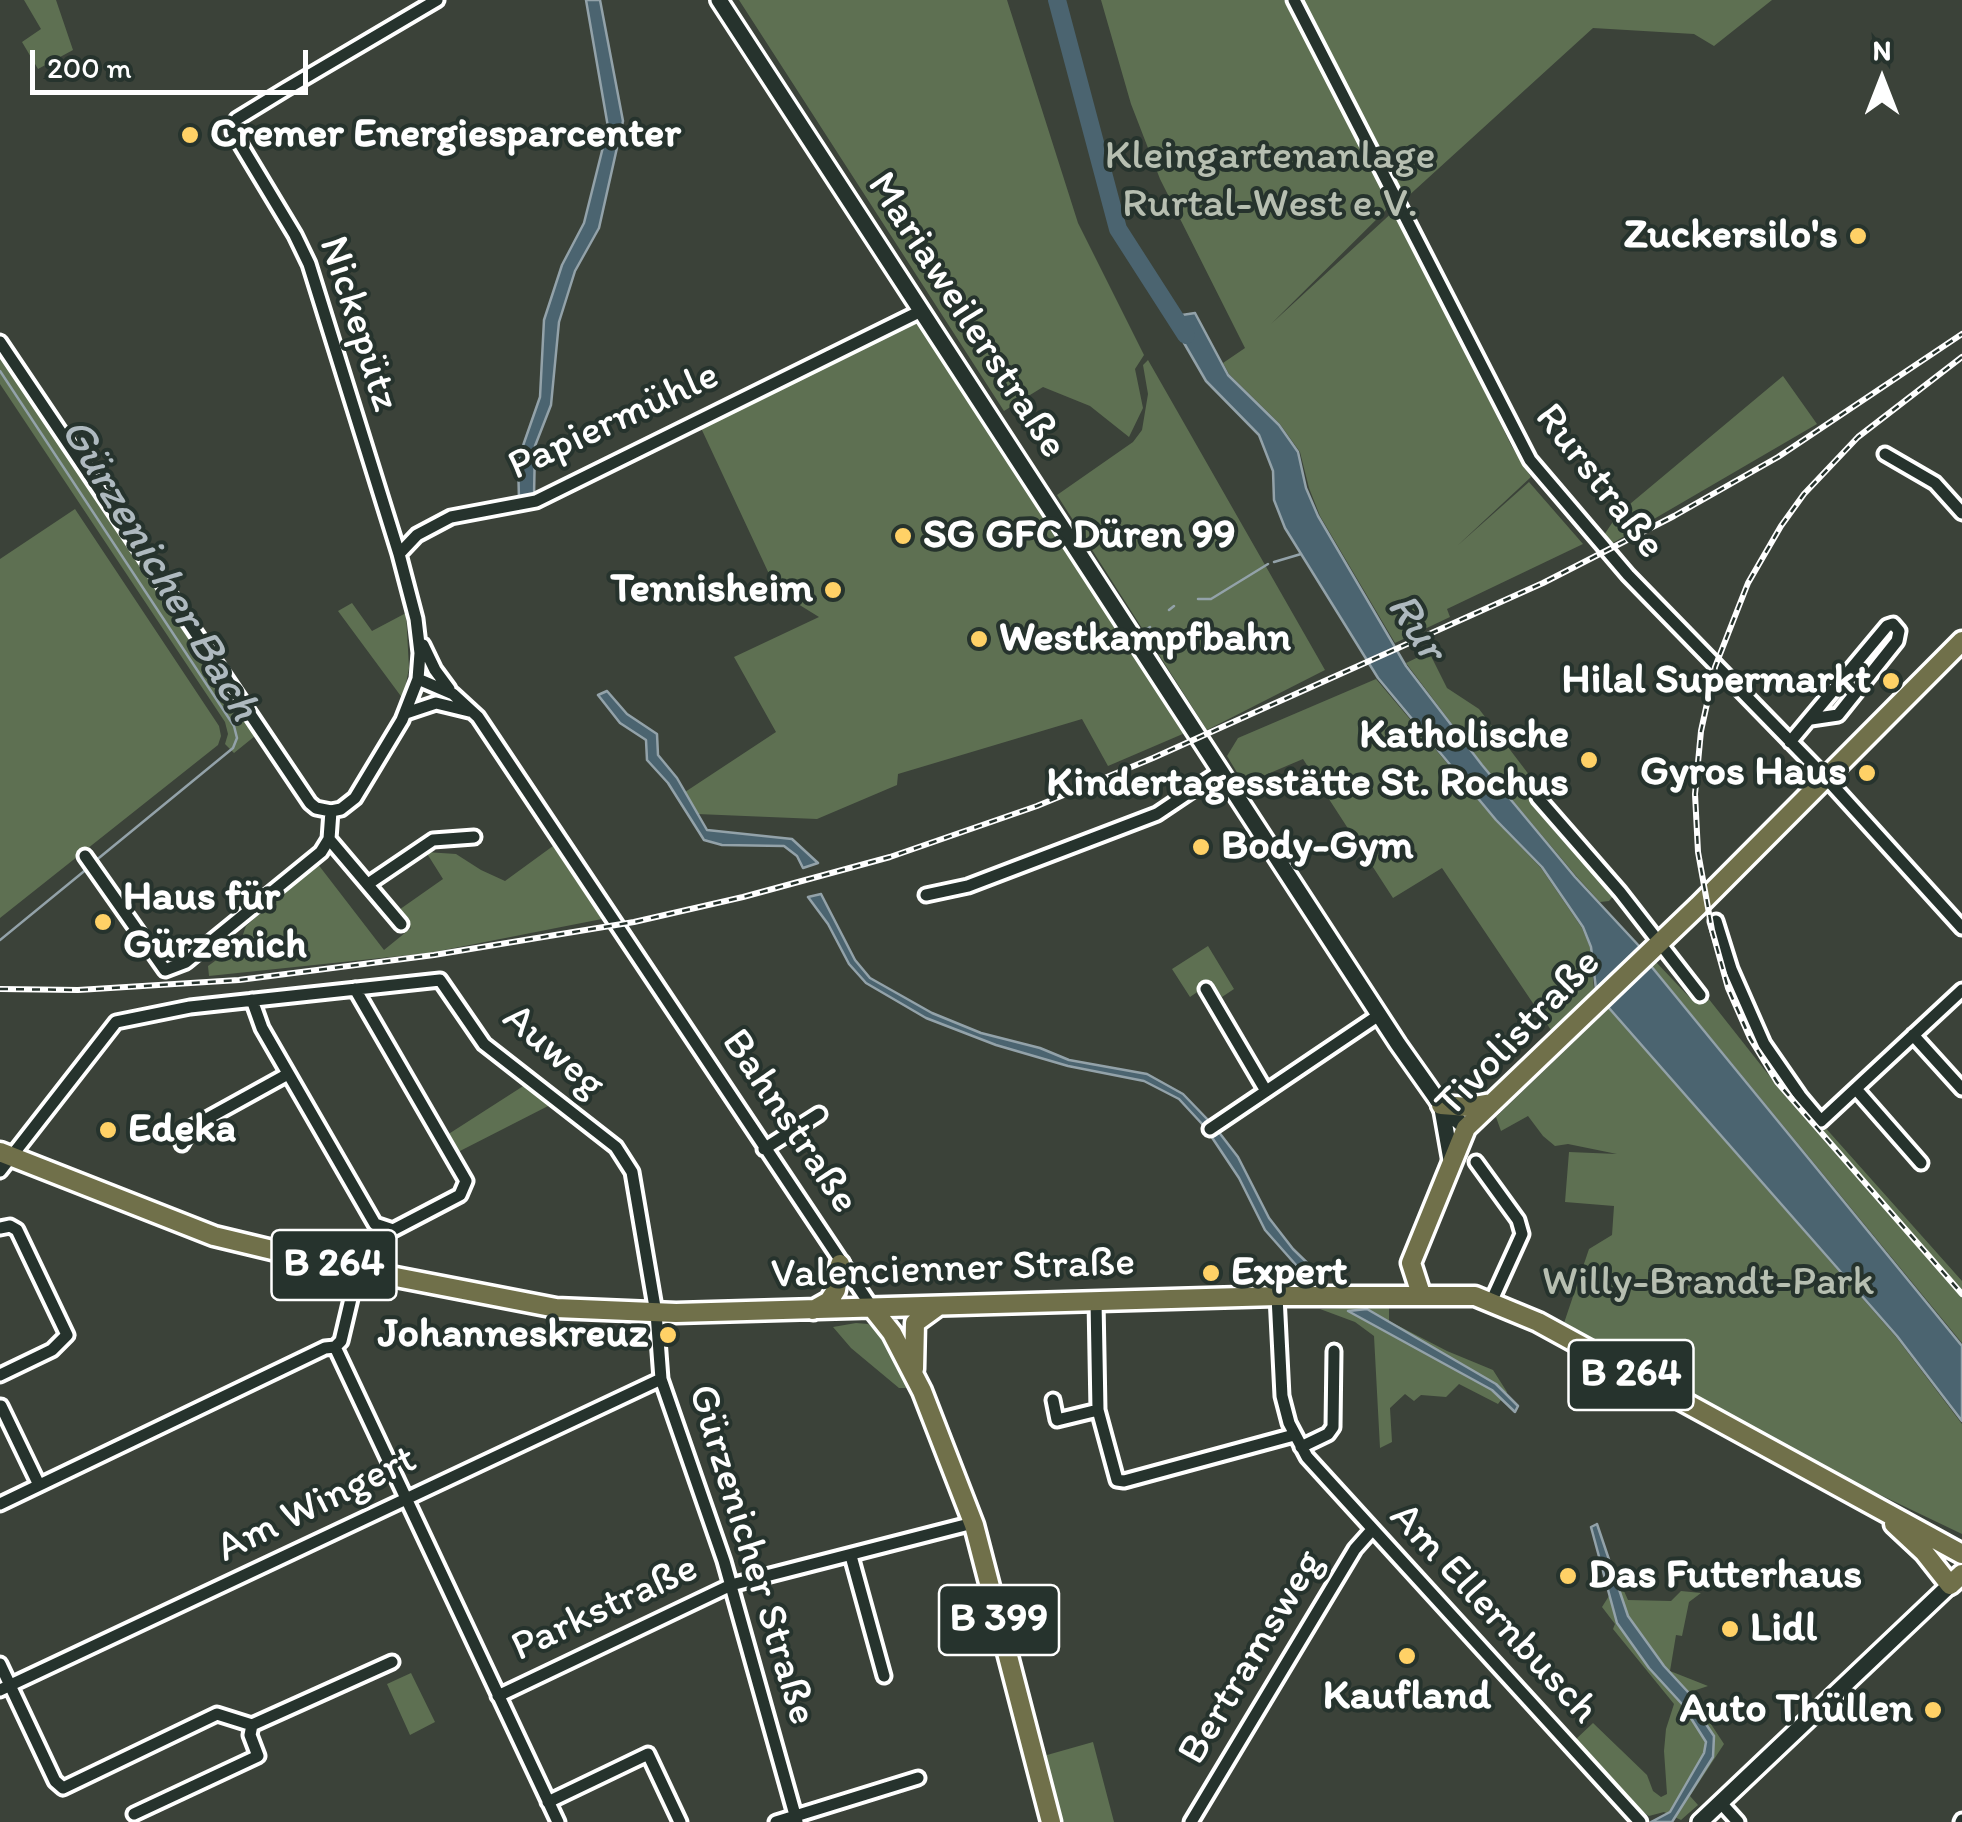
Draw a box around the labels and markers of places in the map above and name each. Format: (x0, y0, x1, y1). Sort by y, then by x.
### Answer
place label: Cremer Energiesparcenter (210, 110, 681, 160)
marker: Cremer Energiesparcenter (179, 124, 201, 146)
place label: Zuckersilo's (1624, 211, 1838, 261)
marker: Zuckersilo's (1847, 225, 1869, 247)
place label: SG GFC Düren 99 (923, 511, 1236, 561)
marker: SG GFC Düren 99 (892, 525, 914, 547)
place label: Tennisheim (610, 565, 813, 615)
marker: Tennisheim (822, 579, 844, 601)
place label: Westkampfbahn (999, 614, 1291, 664)
marker: Westkampfbahn (968, 628, 990, 650)
place label: Hilal Supermarkt (1561, 656, 1871, 706)
marker: Hilal Supermarkt (1880, 670, 1902, 692)
place label: Katholische Kindertagesstätte St. Rochus (1046, 711, 1569, 809)
place label: Gyros Haus (1640, 748, 1847, 798)
marker: Katholische Kindertagesstätte St. Rochus (1578, 749, 1600, 771)
marker: Gyros Haus (1856, 762, 1878, 784)
place label: Body-Gym (1221, 822, 1414, 872)
marker: Body-Gym (1190, 836, 1212, 858)
place label: Haus für Gürzenich (123, 873, 307, 971)
marker: Haus für Gürzenich (92, 911, 114, 933)
place label: Edeka (128, 1105, 236, 1155)
marker: Edeka (97, 1119, 119, 1141)
place label: Expert (1231, 1248, 1348, 1298)
marker: Expert (1200, 1262, 1222, 1284)
place label: Johanneskreuz (378, 1310, 648, 1360)
marker: Johanneskreuz (657, 1324, 679, 1346)
place label: Das Futterhaus (1588, 1551, 1862, 1601)
marker: Das Futterhaus (1557, 1565, 1579, 1587)
place label: Lidl (1750, 1604, 1817, 1654)
marker: Lidl (1719, 1618, 1741, 1640)
marker: Kaufland (1396, 1645, 1418, 1667)
place label: Kaufland (1323, 1672, 1491, 1722)
place label: Auto Thüllen (1680, 1685, 1913, 1735)
marker: Auto Thüllen (1922, 1699, 1944, 1721)

